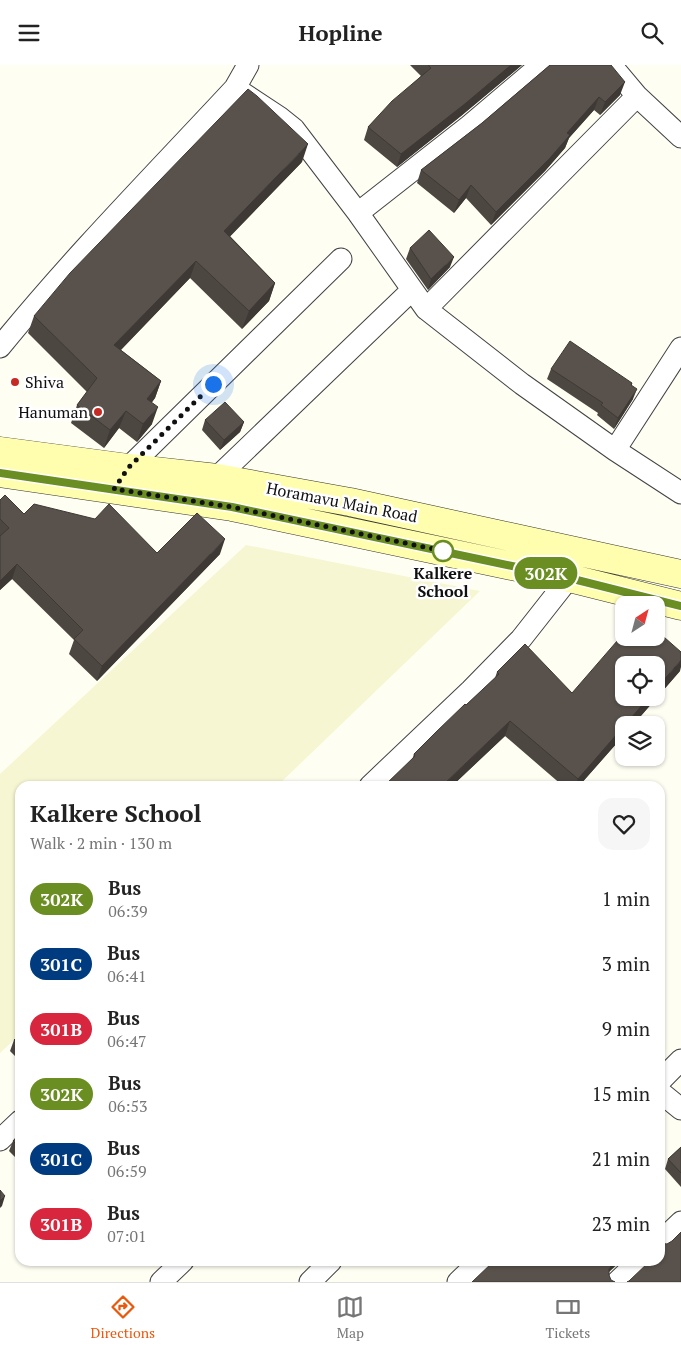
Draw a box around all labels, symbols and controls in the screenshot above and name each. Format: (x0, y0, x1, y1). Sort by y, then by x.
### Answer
text: Hopline (299, 18, 382, 47)
icon: menu (15, 19, 43, 47)
icon: search (638, 19, 666, 47)
place label: Shiva (25, 371, 64, 393)
your location (201, 372, 226, 397)
marker: Shiva (9, 376, 21, 388)
place label: Hanuman (18, 401, 88, 423)
marker: Hanuman (92, 406, 104, 418)
street label: Horamavu Main Road (264, 477, 420, 527)
marker: Kalkere School (432, 540, 454, 562)
line badge: 302K (511, 557, 581, 589)
text: 302K (524, 561, 568, 585)
place label: Kalkere School (414, 562, 473, 602)
north arrow (615, 596, 665, 646)
map controls (615, 596, 665, 766)
button: locate (615, 656, 665, 706)
button: layers (615, 716, 665, 766)
text: Kalkere School (30, 797, 201, 829)
button: heart (598, 798, 650, 850)
text: Walk · 2 min · 130 m (30, 832, 172, 854)
text: Bus (108, 875, 141, 900)
text: 1 min (602, 886, 650, 911)
text: 302K (40, 887, 83, 911)
text: 06:39 (108, 900, 148, 922)
text: Bus (107, 940, 140, 965)
text: 3 min (602, 951, 650, 976)
text: 301C (40, 952, 82, 976)
text: 06:41 (107, 965, 147, 987)
text: Bus (107, 1005, 140, 1030)
text: 9 min (602, 1016, 650, 1041)
text: 301B (40, 1017, 82, 1041)
text: 06:47 (107, 1030, 147, 1052)
text: Bus (108, 1070, 141, 1095)
text: 15 min (592, 1081, 650, 1106)
text: 302K (40, 1082, 83, 1106)
text: 06:53 (108, 1095, 148, 1117)
text: Bus (107, 1135, 140, 1160)
text: 21 min (592, 1146, 650, 1171)
text: 301C (40, 1147, 82, 1171)
text: 06:59 (107, 1160, 147, 1182)
text: Bus (107, 1200, 140, 1225)
text: 23 min (592, 1211, 650, 1236)
text: 301B (40, 1212, 82, 1236)
text: 07:01 (107, 1225, 147, 1247)
tab: Directions (91, 1293, 155, 1342)
tab: Map (336, 1293, 364, 1342)
tab: Tickets (546, 1293, 590, 1342)

